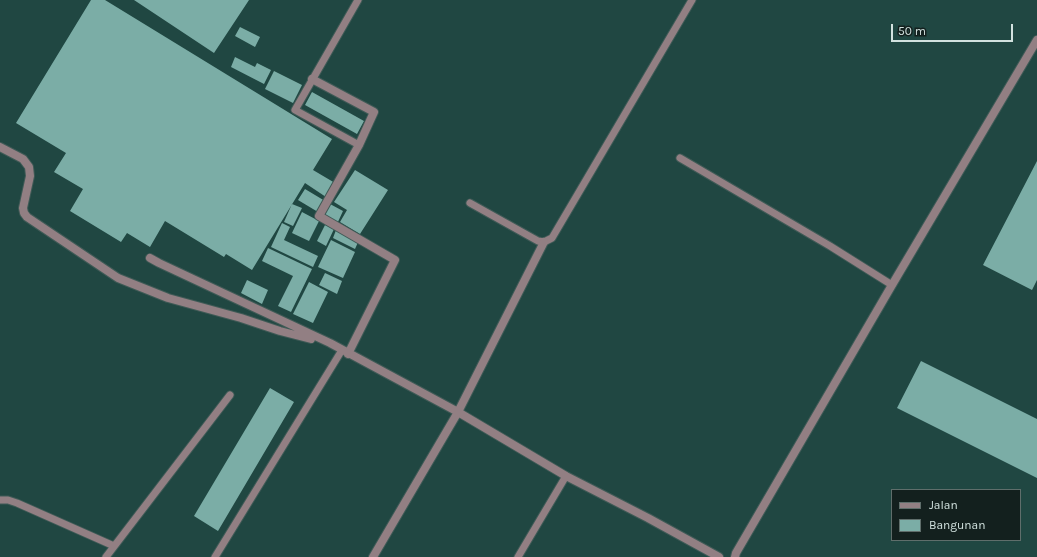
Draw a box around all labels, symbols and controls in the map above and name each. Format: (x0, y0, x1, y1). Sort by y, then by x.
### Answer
scale bar (893, 16, 1015, 42)
text: 50 m (898, 24, 926, 38)
legend (891, 489, 1021, 541)
text: Jalan (929, 498, 958, 512)
text: Bangunan (929, 518, 985, 532)

